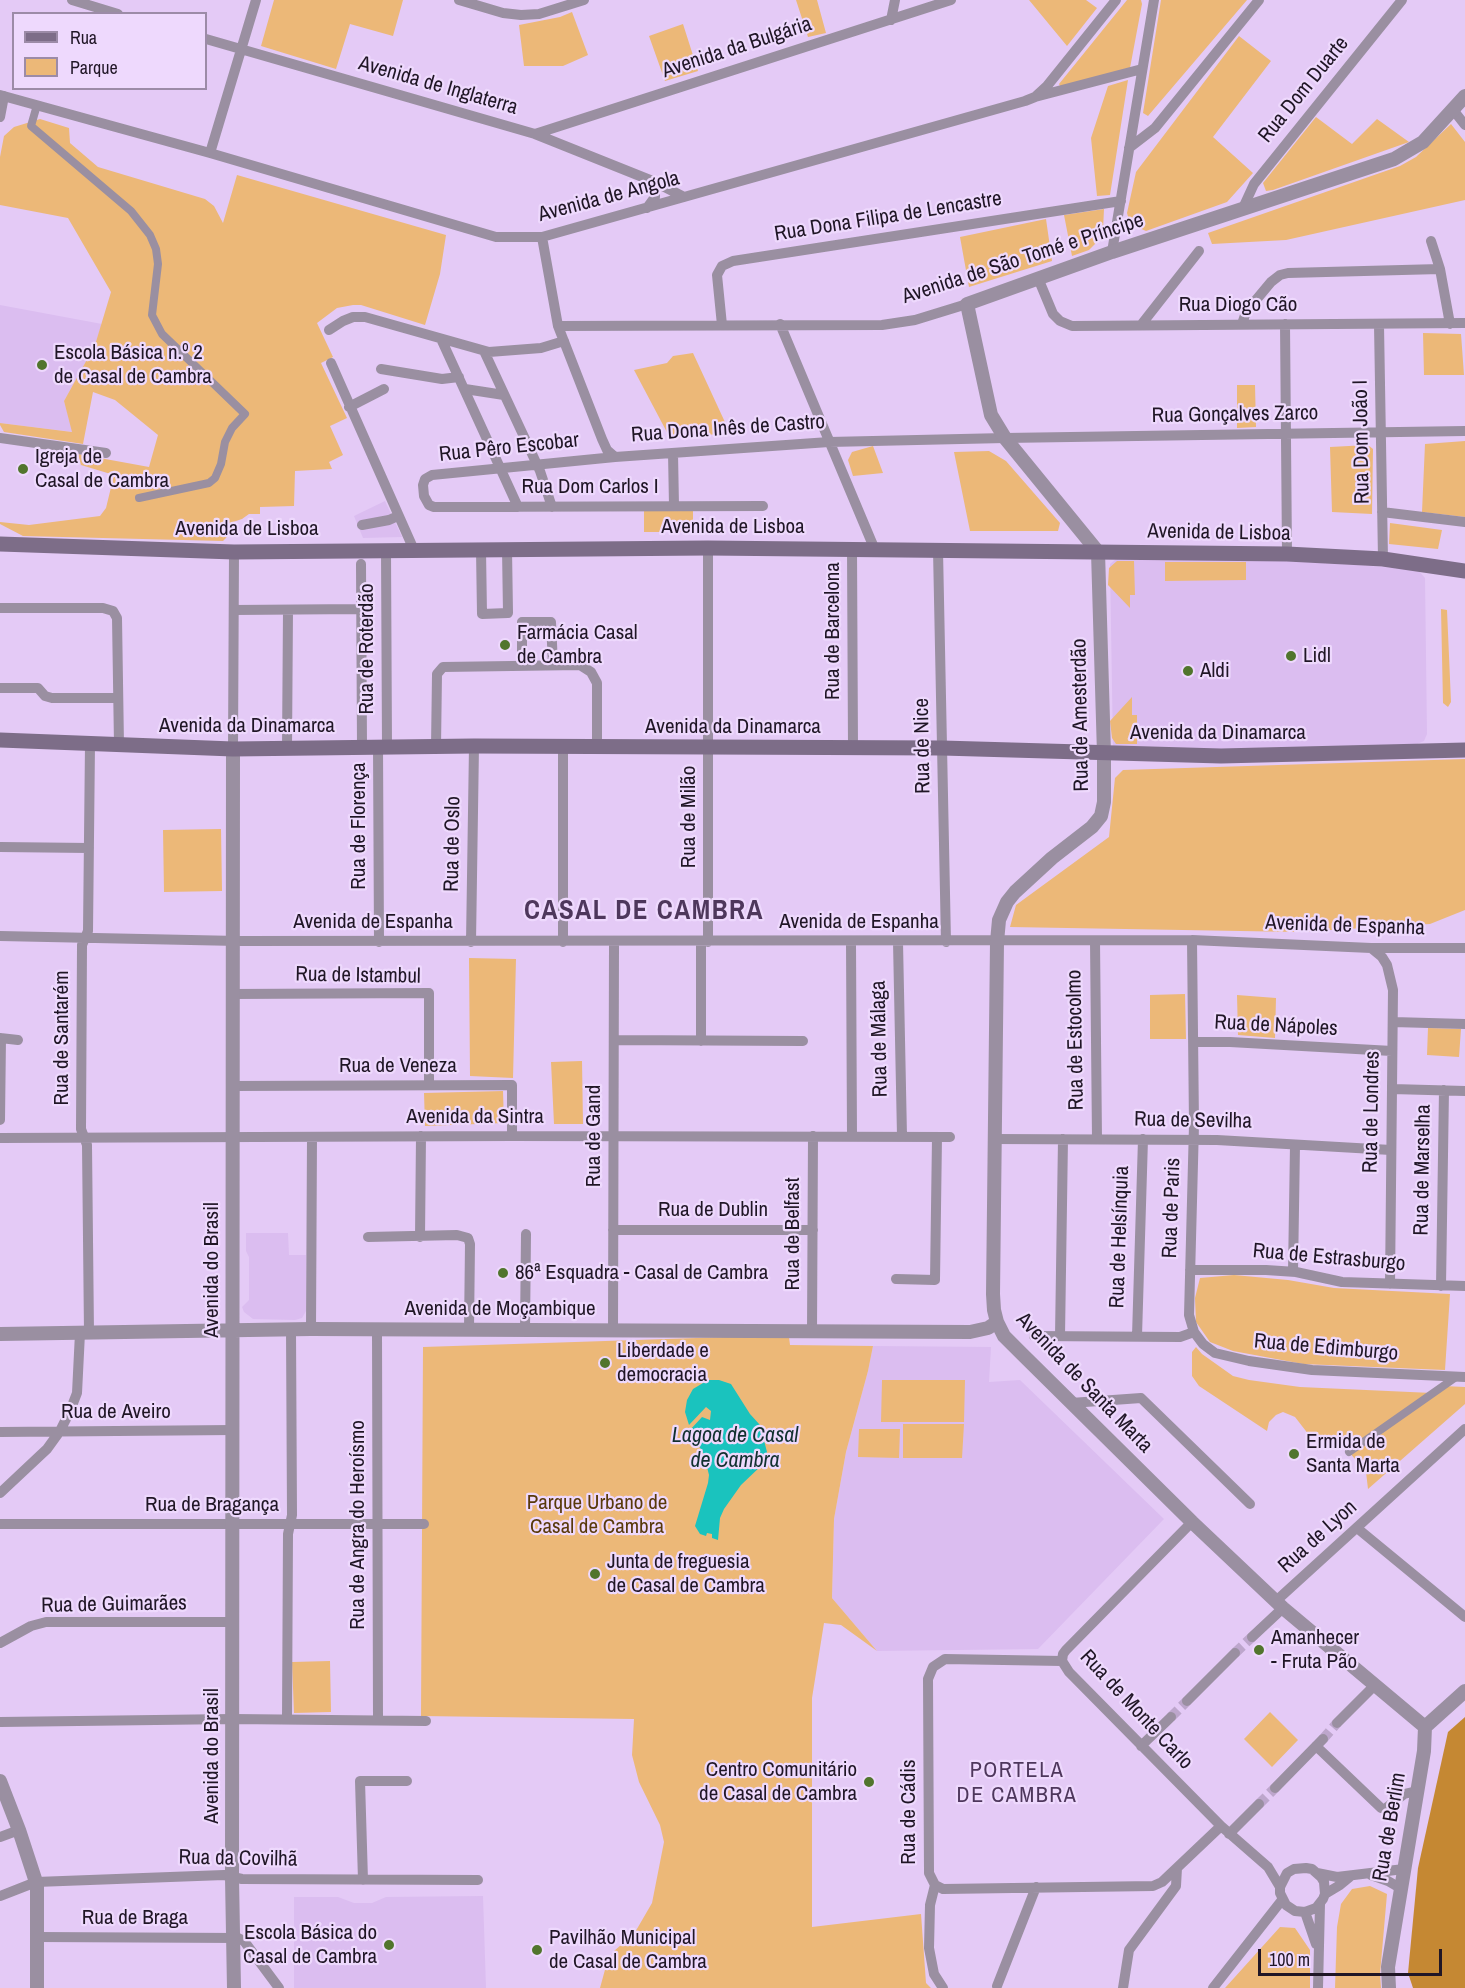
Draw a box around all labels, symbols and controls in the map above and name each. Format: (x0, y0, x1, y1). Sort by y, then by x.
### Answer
legend (12, 12, 207, 90)
street label: Avenida da Bulgária (659, 12, 815, 84)
text: Rua (70, 25, 97, 50)
street label: Rua Dom Duarte (1254, 32, 1354, 148)
street label: Avenida de Inglaterra (356, 51, 520, 121)
text: Parque (70, 55, 118, 80)
street label: Avenida de Angola (536, 166, 682, 228)
street label: Rua Dona Filipa de Lencastre (773, 187, 1003, 247)
street label: Avenida de São Tomé e Príncipe (899, 208, 1147, 310)
street label: Rua Diogo Cão (1179, 292, 1297, 318)
place label: Escola Básica n.º 2 de Casal de Cambra (54, 340, 212, 390)
marker: Escola Básica n.º 2 de Casal de Cambra (35, 358, 49, 372)
street label: Rua Dom João I (1348, 380, 1376, 504)
street label: Rua Gonçalves Zarco (1152, 401, 1318, 429)
street label: Rua Dona Inês de Castro (630, 410, 826, 448)
street label: Rua Pêro Escobar (438, 428, 580, 468)
place label: Igreja de Casal de Cambra (35, 444, 169, 494)
marker: Igreja de Casal de Cambra (16, 462, 30, 476)
street label: Rua Dom Carlos I (522, 474, 658, 500)
street label: Avenida de Lisboa (661, 514, 805, 540)
street label: Avenida de Lisboa (175, 516, 319, 542)
street label: Avenida de Lisboa (1147, 519, 1291, 547)
street label: Rua de Barcelona (820, 562, 846, 700)
street label: Rua de Roterdão (354, 583, 380, 715)
place label: Farmácia Casal de Cambra (517, 620, 638, 670)
marker: Farmácia Casal de Cambra (498, 638, 512, 652)
street label: Rua de Amesterdão (1067, 638, 1095, 792)
place label: Lidl (1303, 643, 1331, 669)
marker: Lidl (1284, 649, 1298, 663)
place label: Aldi (1200, 658, 1230, 684)
marker: Aldi (1181, 664, 1195, 678)
street label: Rua de Nice (910, 698, 936, 794)
street label: Avenida da Dinamarca (159, 713, 335, 739)
street label: Avenida da Dinamarca (645, 714, 821, 740)
street label: Avenida da Dinamarca (1130, 720, 1306, 746)
street label: Rua de Florença (346, 762, 372, 890)
street label: Rua de Milão (676, 766, 702, 868)
street label: Rua de Oslo (440, 796, 466, 892)
district label: CASAL DE CAMBRA (524, 896, 764, 928)
street label: Avenida de Espanha (293, 909, 453, 935)
street label: Avenida de Espanha (779, 909, 939, 935)
street label: Avenida de Espanha (1265, 911, 1425, 941)
street label: Rua de Istambul (295, 962, 421, 990)
street label: Rua de Estocolmo (1062, 969, 1090, 1111)
street label: Rua de Santarém (49, 971, 75, 1105)
street label: Rua de Málaga (866, 980, 894, 1098)
street label: Rua de Nápoles (1214, 1010, 1338, 1042)
street label: Rua de Londres (1358, 1051, 1386, 1173)
street label: Rua de Veneza (339, 1053, 457, 1079)
street label: Rua de Gand (581, 1085, 607, 1187)
street label: Avenida da Sintra (406, 1104, 544, 1130)
street label: Rua de Marselha (1409, 1104, 1437, 1236)
street label: Rua de Sevilha (1134, 1107, 1252, 1135)
street label: Rua de Paris (1158, 1157, 1186, 1259)
street label: Rua de Helsínquia (1105, 1165, 1135, 1309)
street label: Rua de Belfast (780, 1178, 806, 1290)
street label: Rua de Dublin (658, 1197, 768, 1223)
street label: Avenida do Brasil (199, 1202, 225, 1338)
street label: Rua de Estrasburgo (1252, 1239, 1406, 1277)
place label: 86ª Esquadra - Casal de Cambra (515, 1260, 768, 1286)
marker: 86ª Esquadra - Casal de Cambra (496, 1266, 510, 1280)
street label: Avenida de Moçambique (404, 1296, 596, 1322)
street label: Avenida de Santa Marta (1011, 1308, 1157, 1458)
street label: Rua de Edimburgo (1253, 1329, 1399, 1367)
place label: Liberdade e democracia (617, 1338, 709, 1388)
marker: Liberdade e democracia (598, 1356, 612, 1370)
street label: Rua de Aveiro (61, 1399, 171, 1425)
street label: Rua de Angra do Heroísmo (345, 1420, 371, 1630)
water label: Lagoa de Casal de Cambra (672, 1423, 798, 1474)
place label: Ermida de Santa Marta (1306, 1429, 1400, 1479)
marker: Ermida de Santa Marta (1287, 1447, 1301, 1461)
park label: Parque Urbano de Casal de Cambra (527, 1490, 667, 1540)
street label: Rua de Bragança (145, 1492, 279, 1518)
street label: Rua de Lyon (1274, 1495, 1362, 1579)
place label: Junta de freguesia de Casal de Cambra (607, 1549, 765, 1599)
marker: Junta de freguesia de Casal de Cambra (588, 1567, 602, 1581)
street label: Rua de Guimarães (41, 1591, 187, 1619)
place label: Amanhecer - Fruta Pão (1271, 1625, 1359, 1675)
marker: Amanhecer - Fruta Pão (1252, 1643, 1266, 1657)
street label: Rua de Monte Carlo (1074, 1645, 1198, 1775)
street label: Avenida do Brasil (199, 1688, 225, 1824)
place label: Centro Comunitário de Casal de Cambra (699, 1757, 857, 1807)
district label: PORTELA DE CAMBRA (957, 1758, 1077, 1810)
street label: Rua de Cádis (896, 1759, 922, 1865)
street label: Rua de Berlim (1368, 1771, 1412, 1883)
marker: Centro Comunitário de Casal de Cambra (862, 1775, 876, 1789)
street label: Rua da Covilhã (178, 1845, 298, 1873)
street label: Rua de Braga (82, 1905, 188, 1931)
place label: Escola Básica do Casal de Cambra (243, 1920, 377, 1970)
place label: Pavilhão Municipal de Casal de Cambra (549, 1925, 707, 1975)
scale bar (1261, 1937, 1446, 1975)
marker: Escola Básica do Casal de Cambra (382, 1938, 396, 1952)
marker: Pavilhão Municipal de Casal de Cambra (530, 1943, 544, 1957)
text: 100 m (1269, 1947, 1310, 1972)

